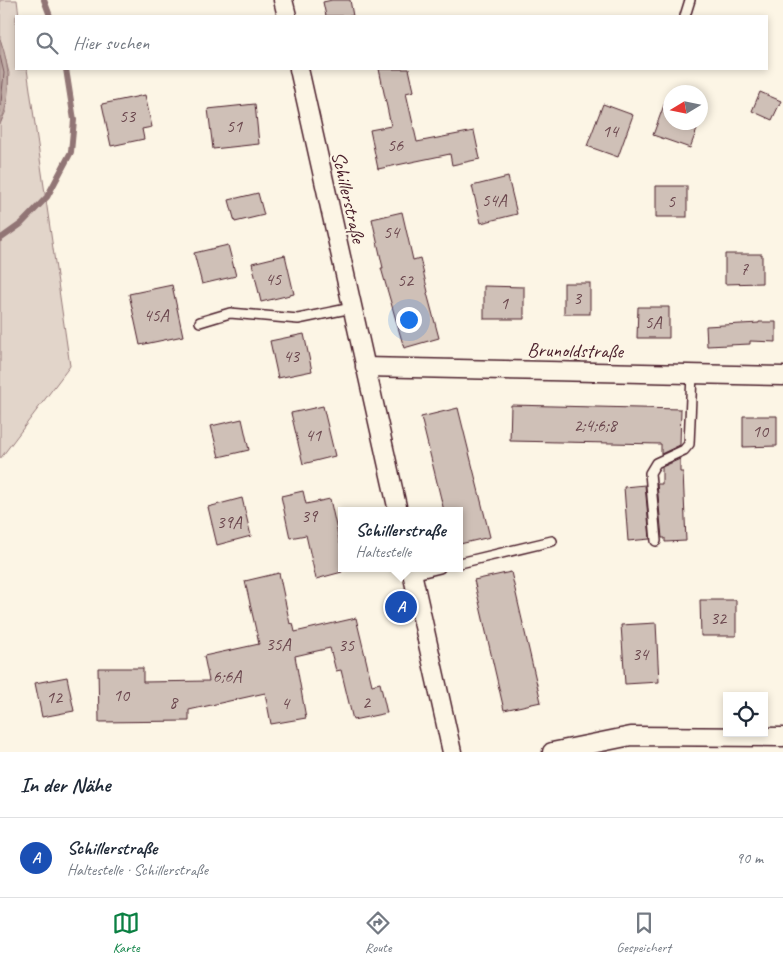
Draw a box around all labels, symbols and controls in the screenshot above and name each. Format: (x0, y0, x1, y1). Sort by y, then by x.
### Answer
search box (15, 15, 768, 70)
icon: search (33, 29, 61, 57)
text: Hier suchen (73, 31, 149, 55)
north arrow (663, 85, 708, 130)
house number: 53 (119, 105, 137, 127)
house number: 51 (226, 115, 243, 137)
house number: 14 (602, 120, 620, 142)
house number: 56 (387, 134, 404, 156)
street label: Schillerstraße (326, 149, 371, 247)
house number: 54A (481, 189, 508, 211)
house number: 5 (667, 190, 676, 212)
house number: 54 (383, 221, 401, 243)
house number: 7 (740, 258, 749, 280)
house number: 45 (265, 268, 282, 290)
house number: 52 (397, 269, 415, 291)
house number: 3 (573, 287, 583, 309)
house number: 1 (500, 292, 509, 314)
house number: 45A (143, 304, 170, 326)
your location (396, 307, 422, 333)
house number: 5A (644, 311, 663, 333)
street label: Brunoldstraße (527, 337, 624, 364)
house number: 43 (283, 345, 301, 367)
house number: 2;4;6;8 (573, 414, 618, 436)
house number: 10 (752, 420, 770, 442)
house number: 41 (305, 424, 322, 446)
house number: 39 (301, 505, 319, 527)
popup (338, 507, 463, 572)
house number: 39A (216, 511, 243, 533)
text: Schillerstraße (355, 518, 446, 542)
text: Haltestelle (355, 542, 411, 562)
pin: A (385, 588, 417, 626)
house number: 32 (710, 607, 728, 629)
house number: 35A (265, 633, 292, 655)
house number: 35 (338, 634, 355, 656)
house number: 34 (632, 643, 650, 665)
house number: 6;6A (213, 665, 242, 687)
house number: 10 (113, 684, 131, 706)
house number: 12 (46, 686, 64, 708)
house number: 8 (169, 691, 179, 713)
house number: 2 (362, 691, 372, 713)
house number: 4 (281, 692, 291, 714)
map controls (723, 692, 768, 737)
button: locate (723, 692, 768, 737)
text: In der Nähe (20, 772, 110, 798)
text: Schillerstraße (67, 836, 157, 860)
text: A (32, 848, 40, 868)
text: 90 m (736, 848, 763, 868)
text: Haltestelle · Schillerstraße (67, 860, 208, 880)
tab: Karte (112, 909, 140, 956)
tab: Route (364, 909, 392, 956)
tab: Gespeichert (616, 909, 671, 956)

